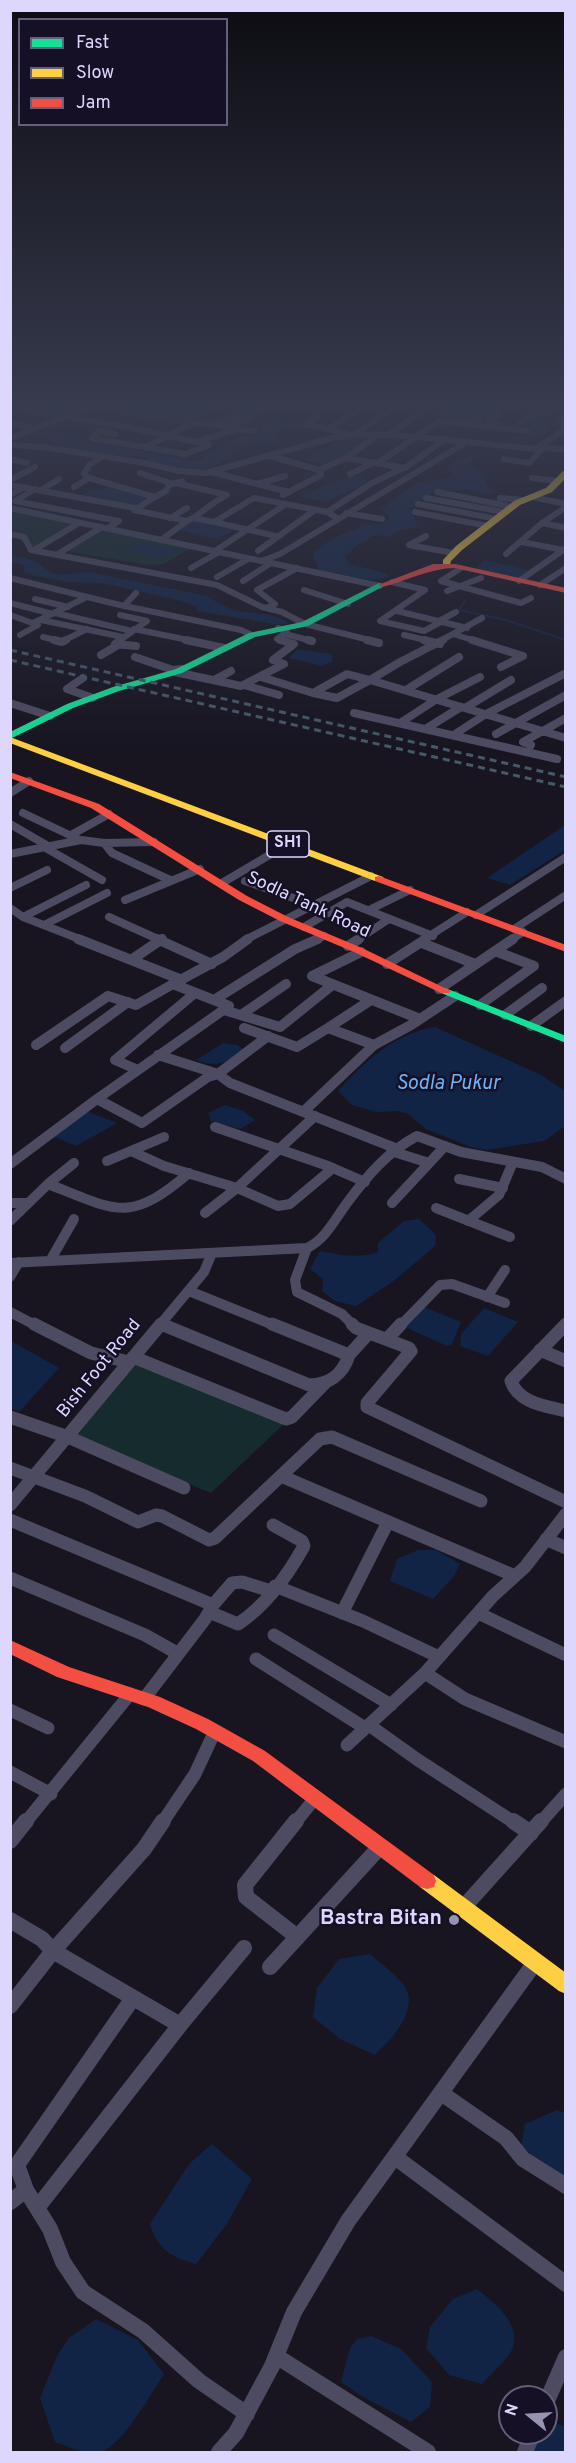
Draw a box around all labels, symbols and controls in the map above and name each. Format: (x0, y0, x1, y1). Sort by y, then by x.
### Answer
legend (18, 18, 228, 126)
text: Fast (76, 32, 109, 55)
text: Slow (76, 62, 114, 85)
text: Jam (76, 92, 111, 115)
road number: SH1 (267, 831, 309, 857)
street label: Sodla Tank Road (243, 868, 373, 944)
water label: Sodla Pukur (396, 1073, 500, 1097)
street label: Bish Foot Road (54, 1315, 146, 1423)
place label: Bastra Bitan (320, 1907, 442, 1933)
marker: Bastra Bitan (447, 1913, 461, 1927)
north arrow (498, 2385, 558, 2445)
text: N (501, 2401, 524, 2419)

